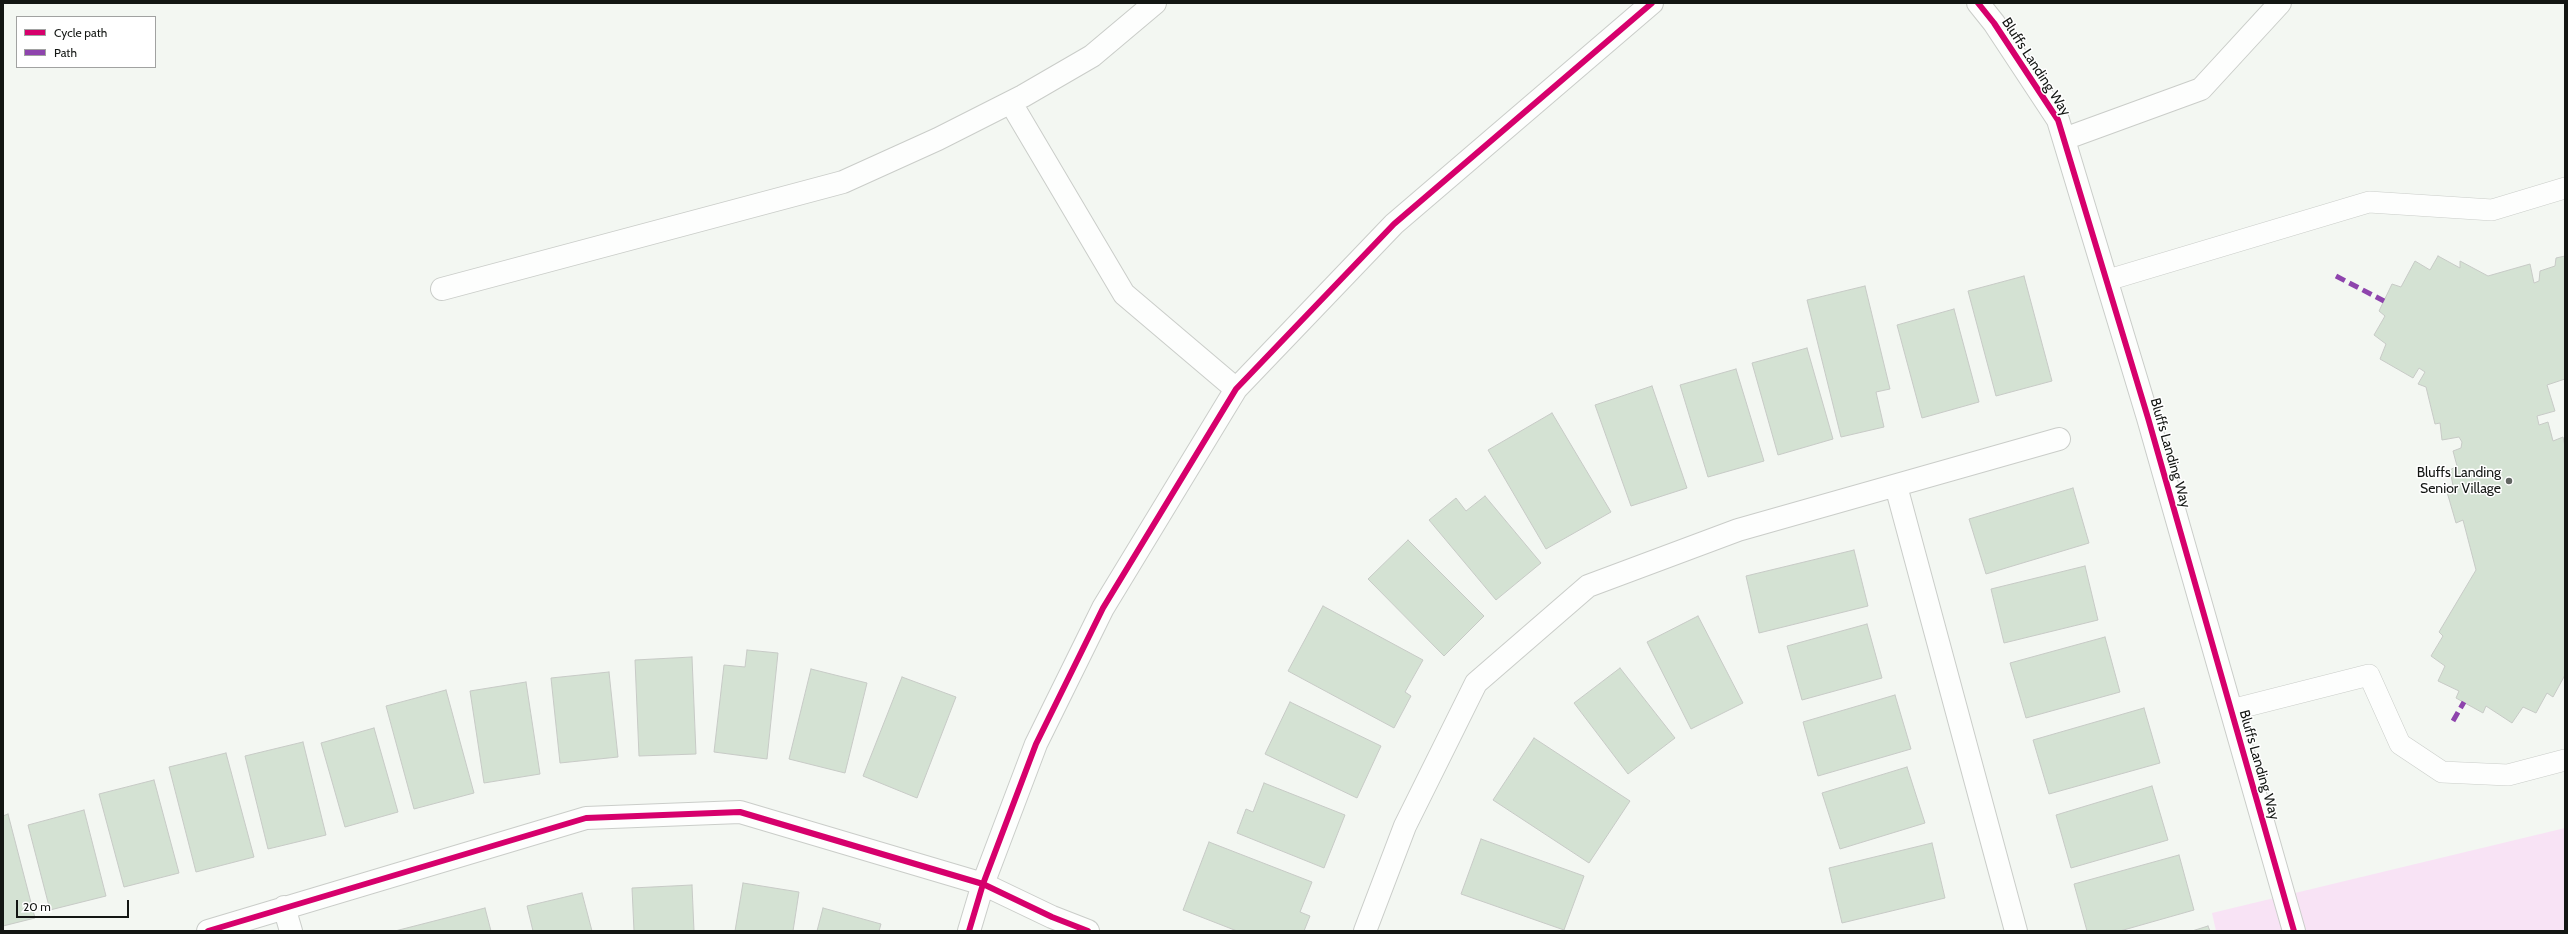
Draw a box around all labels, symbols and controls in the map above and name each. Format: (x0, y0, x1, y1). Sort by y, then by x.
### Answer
street label: Bluffs Landing Way (1998, 15, 2074, 119)
legend (16, 16, 156, 68)
text: Cycle path (54, 25, 107, 40)
text: Path (54, 45, 77, 60)
street label: Bluffs Landing Way (2146, 396, 2194, 510)
place label: Bluffs Landing Senior Village (2417, 465, 2501, 498)
marker: Bluffs Landing Senior Village (2504, 476, 2514, 486)
street label: Bluffs Landing Way (2235, 708, 2283, 822)
scale bar (18, 892, 131, 918)
text: 20 m (23, 899, 51, 914)

